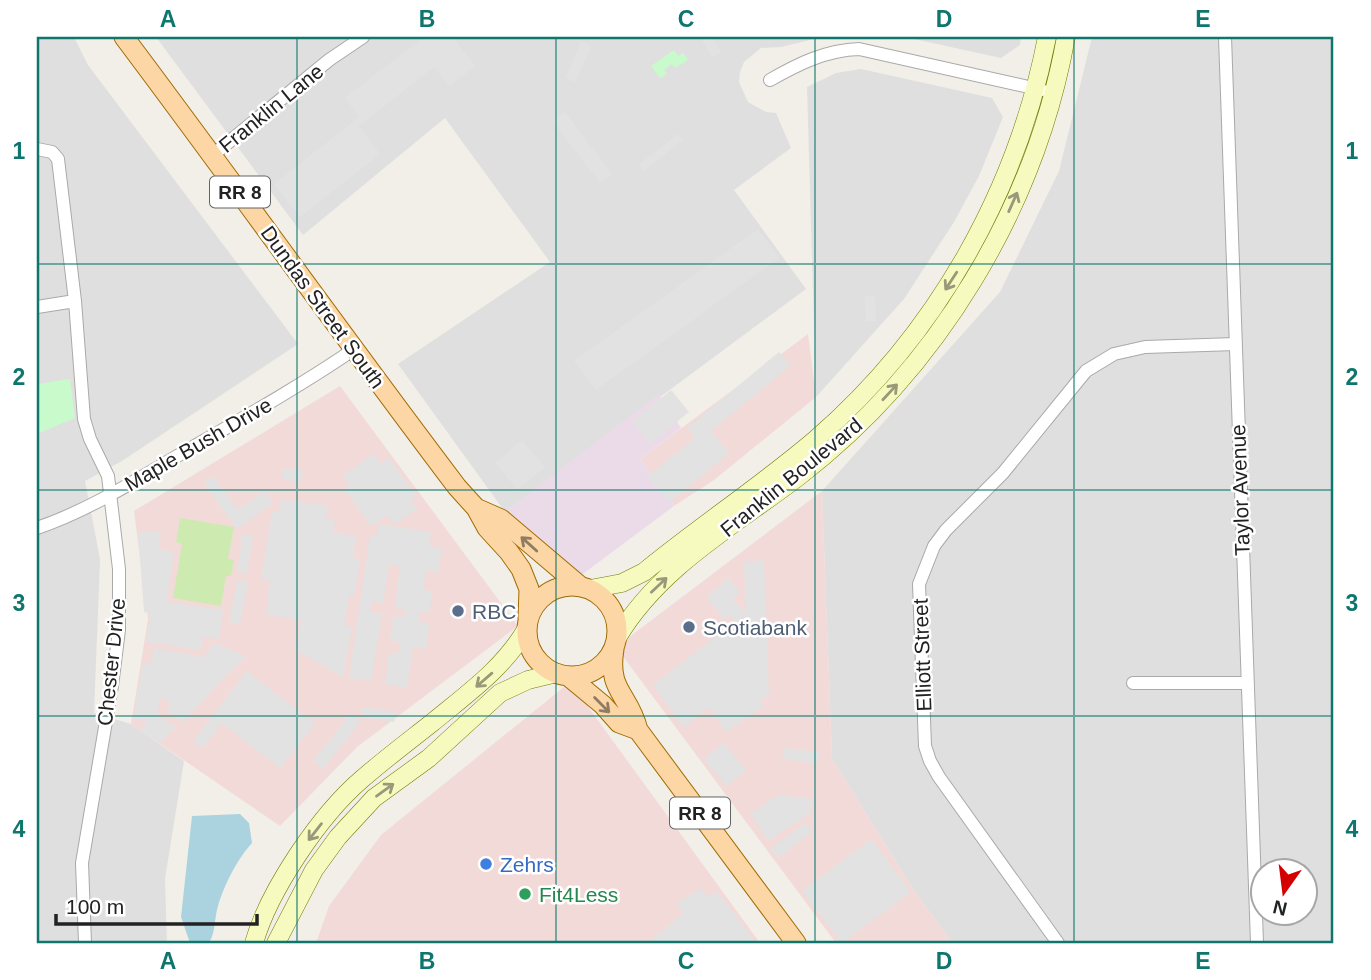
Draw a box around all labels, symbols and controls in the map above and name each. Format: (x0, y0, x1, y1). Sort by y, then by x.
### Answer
text: A (160, 6, 176, 32)
text: B (419, 6, 435, 32)
text: C (678, 6, 694, 32)
text: D (936, 6, 952, 32)
text: E (1195, 6, 1211, 32)
street label: Franklin Lane (214, 59, 328, 157)
text: 1 (13, 138, 26, 164)
text: 1 (1346, 138, 1359, 164)
road number: RR 8 (210, 176, 270, 208)
one-way arrow (1007, 192, 1020, 213)
street label: Dundas Street South (256, 221, 390, 393)
one-way arrow (944, 271, 958, 291)
text: 2 (13, 364, 25, 390)
text: 2 (1346, 364, 1358, 390)
one-way arrow (882, 383, 898, 401)
street label: Maple Bush Drive (120, 393, 276, 495)
street label: Franklin Boulevard (716, 413, 866, 541)
street label: Taylor Avenue (1226, 424, 1254, 556)
one-way arrow (520, 536, 538, 552)
one-way arrow (650, 576, 667, 593)
text: 3 (13, 590, 25, 616)
text: 3 (1346, 590, 1358, 616)
street label: Chester Drive (93, 597, 129, 727)
street label: Elliott Street (909, 598, 935, 712)
place label: RBC (472, 600, 516, 623)
marker: RBC (450, 603, 466, 619)
place label: Scotiabank (703, 616, 807, 639)
marker: Scotiabank (681, 619, 697, 635)
one-way arrow (475, 672, 493, 688)
one-way arrow (593, 697, 610, 714)
one-way arrow (375, 782, 394, 797)
road number: RR 8 (670, 798, 730, 828)
text: 4 (13, 816, 26, 842)
text: 4 (1346, 816, 1359, 842)
one-way arrow (308, 822, 323, 840)
place label: Zehrs (500, 853, 554, 876)
marker: Zehrs (478, 856, 494, 872)
north arrow (1248, 858, 1318, 928)
scale bar (56, 882, 257, 926)
place label: Fit4Less (539, 883, 618, 906)
marker: Fit4Less (517, 886, 533, 902)
text: 100 m (66, 895, 124, 918)
text: N (1271, 896, 1289, 920)
text: A (160, 948, 176, 974)
text: B (419, 948, 435, 974)
text: C (678, 948, 694, 974)
text: D (936, 948, 952, 974)
text: E (1195, 948, 1211, 974)

